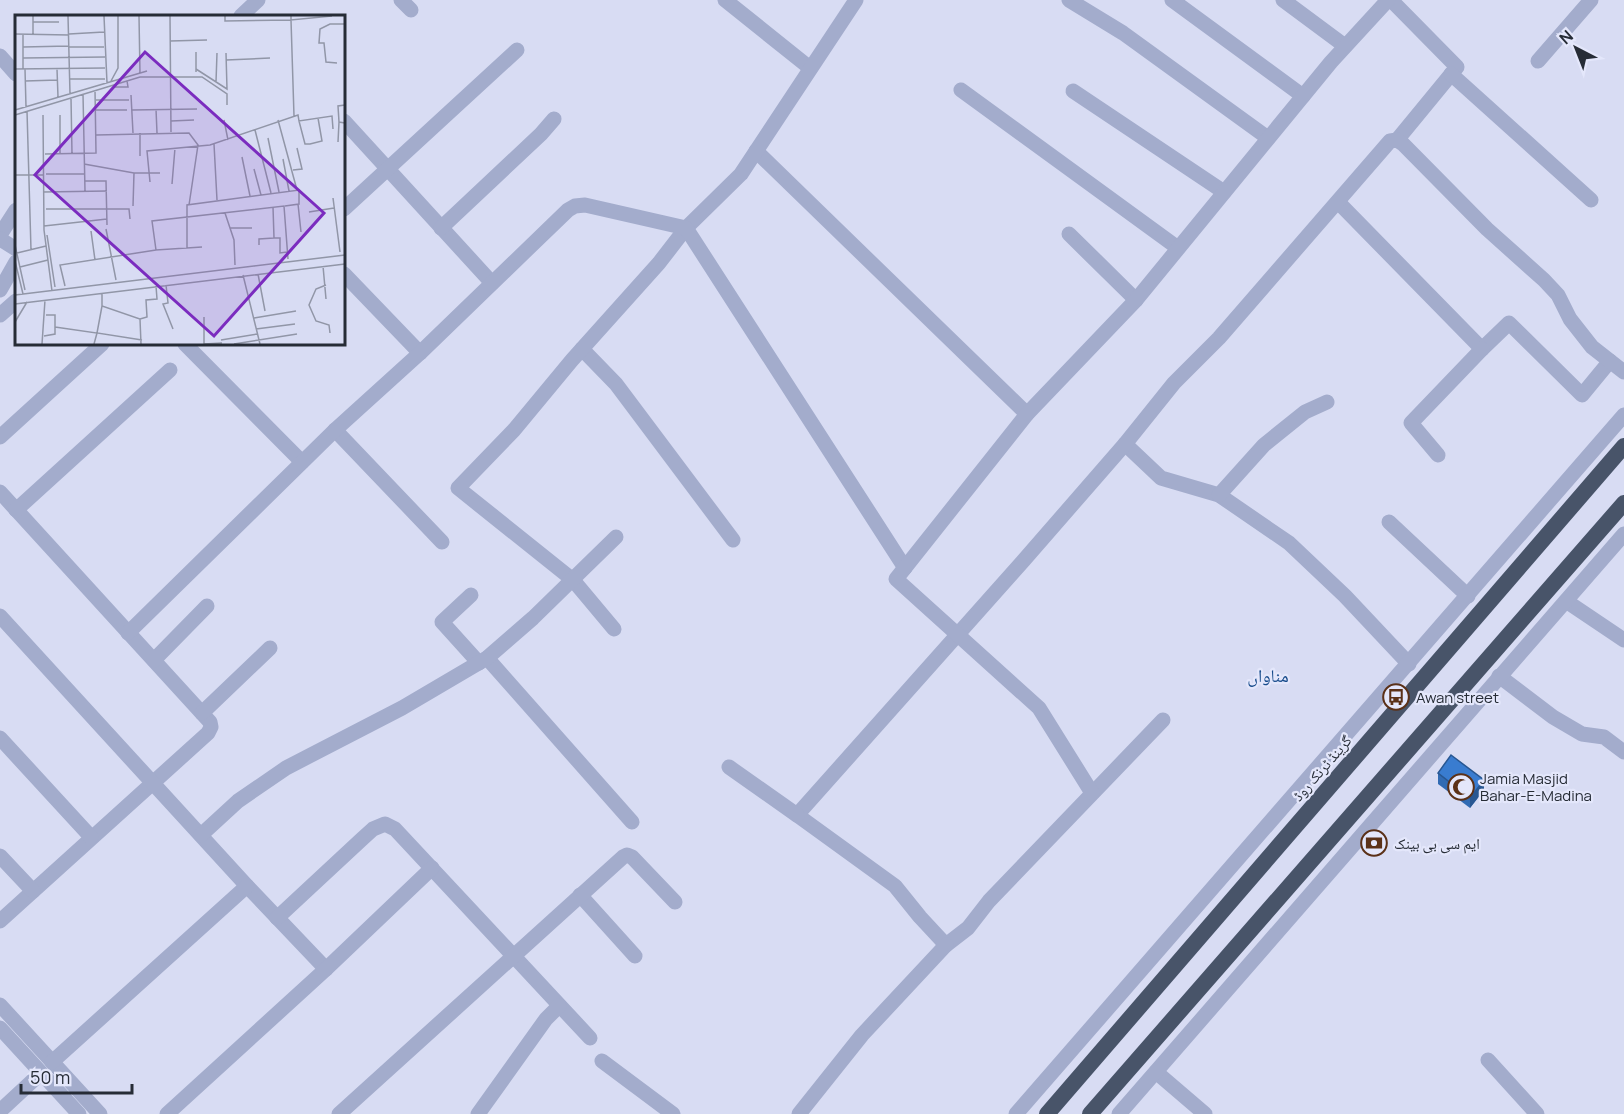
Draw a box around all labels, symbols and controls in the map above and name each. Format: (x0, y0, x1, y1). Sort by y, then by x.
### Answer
inset map (15, 15, 345, 345)
north arrow (1546, 18, 1606, 78)
text: N (1554, 25, 1578, 49)
district label: مناواں (1247, 663, 1289, 687)
bus stop icon: Awan street (1381, 682, 1411, 712)
place label: Awan street (1416, 687, 1499, 708)
street label: گرینڈ ٹرنک روڈ (1288, 730, 1357, 805)
place label: Jamia Masjid Bahar-E-Madina (1480, 768, 1592, 806)
mosque icon: Jamia Masjid Bahar-E-Madina (1446, 772, 1476, 802)
bank icon: ایم سی بی بینک (1359, 828, 1389, 858)
place label: ایم سی بی بینک (1394, 833, 1480, 854)
scale bar (21, 1057, 132, 1095)
text: 50 m (30, 1065, 70, 1089)

